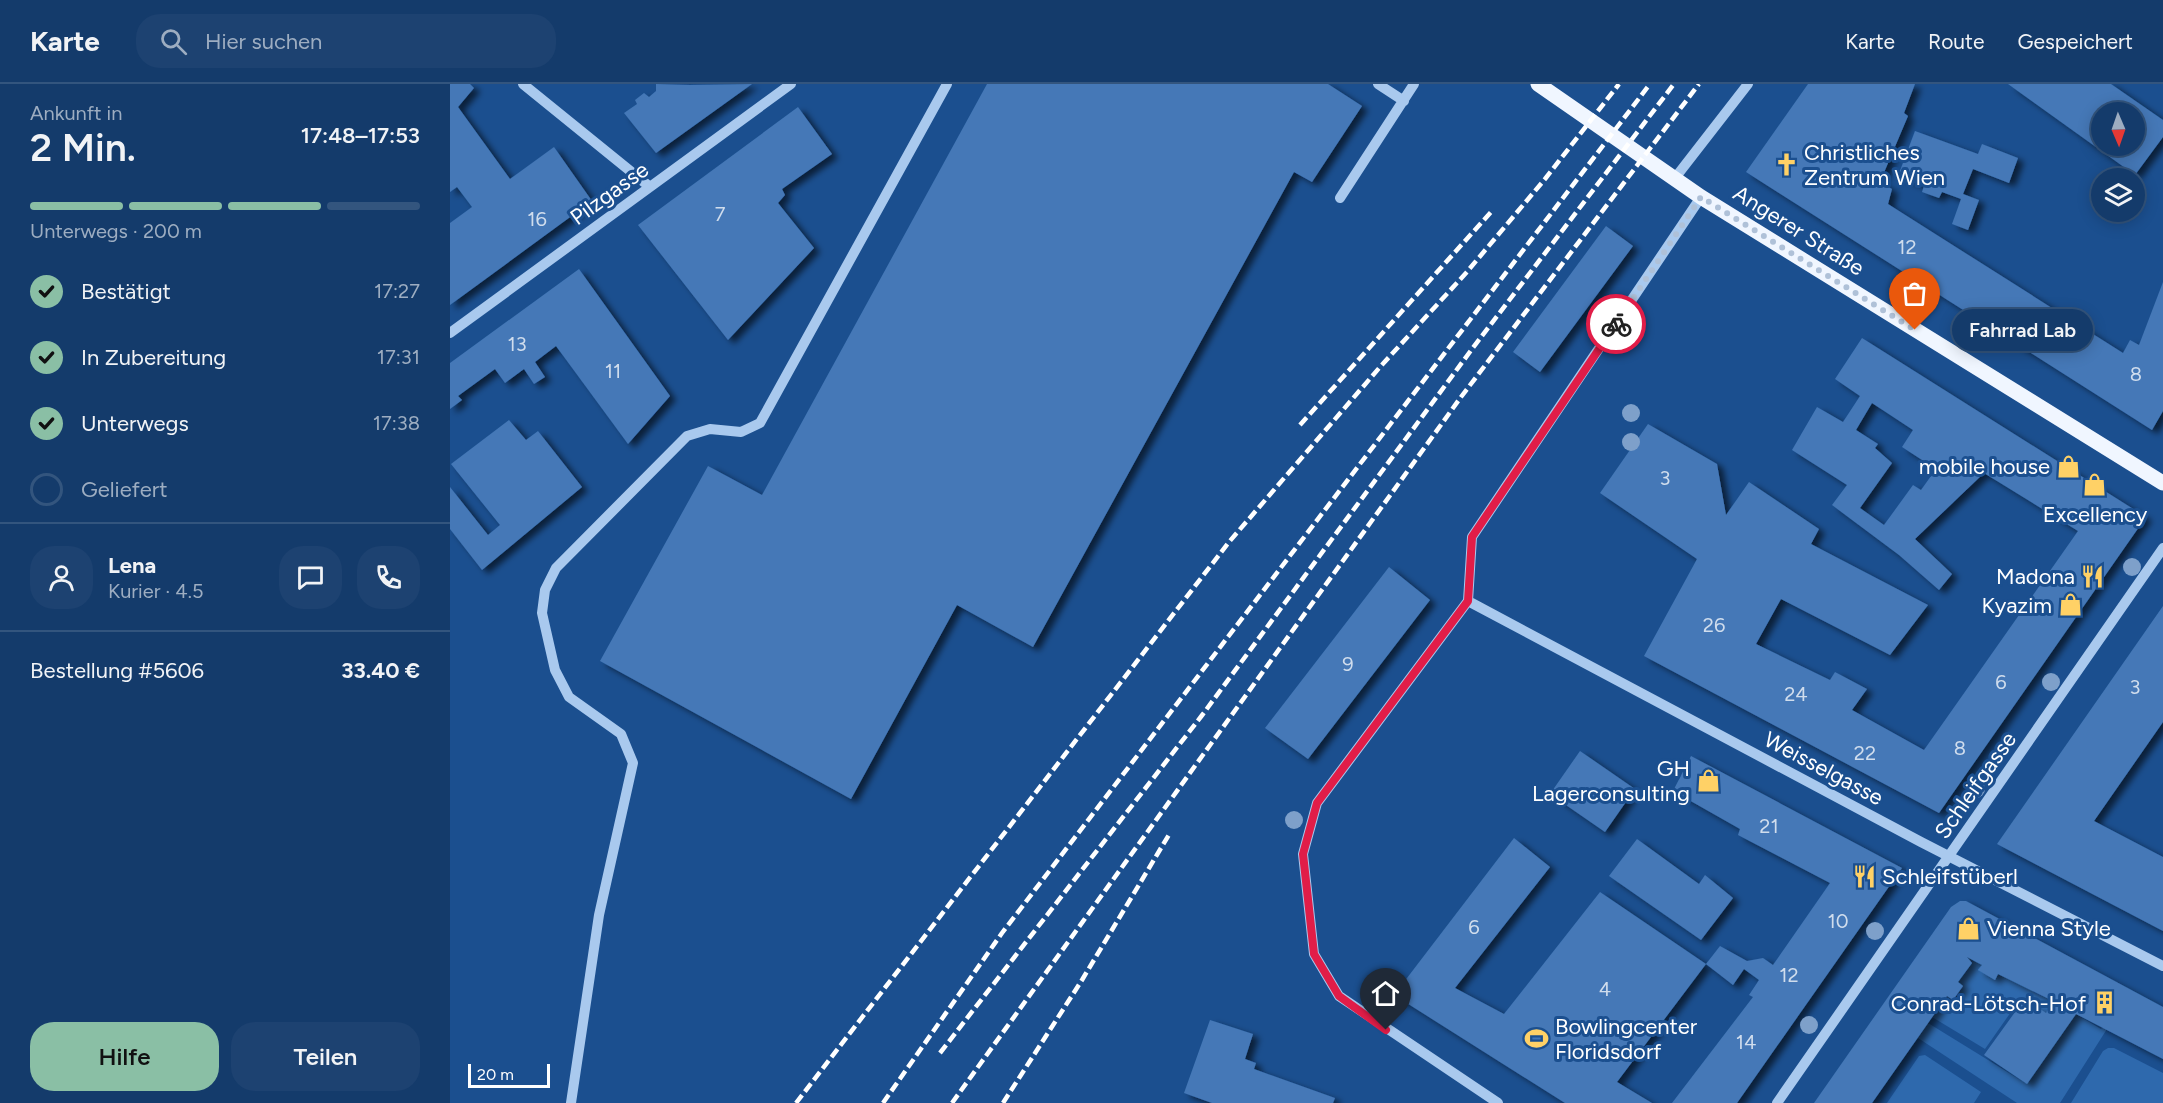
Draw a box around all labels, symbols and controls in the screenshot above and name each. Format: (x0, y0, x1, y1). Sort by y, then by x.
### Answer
search box (136, 14, 556, 68)
text: Karte (30, 24, 100, 58)
icon: search (157, 25, 190, 58)
text: Hier suchen (205, 28, 322, 55)
text: Karte (1845, 29, 1895, 54)
text: Route (1928, 29, 1984, 54)
text: Gespeichert (2017, 29, 2133, 54)
text: Ankunft in (30, 101, 122, 125)
north arrow (2091, 102, 2145, 156)
map controls (2091, 102, 2145, 222)
text: 17:48–17:53 (301, 122, 420, 149)
text: 2 Min. (30, 124, 136, 171)
place label: Christliches Zentrum Wien (1804, 139, 1945, 191)
church icon: Christliches Zentrum Wien (1773, 152, 1799, 178)
street label: Pilzgasse (565, 156, 654, 231)
button: layers (2091, 168, 2145, 222)
street label: Angerer Straße (1728, 179, 1869, 281)
house number: 7 (715, 202, 726, 226)
house number: 16 (527, 207, 547, 231)
text: Unterwegs · 200 m (30, 219, 202, 243)
house number: 12 (1897, 235, 1917, 259)
pin (1889, 268, 1940, 330)
icon: check (30, 275, 63, 308)
icon: bag (1898, 277, 1931, 310)
text: Bestätigt (81, 278, 171, 305)
text: 17:27 (374, 279, 420, 303)
courier (1586, 294, 1646, 354)
icon: bike (1600, 308, 1633, 341)
callout: Fahrrad Lab (1951, 309, 2092, 351)
text: Fahrrad Lab (1969, 318, 2076, 342)
house number: 13 (507, 332, 527, 356)
icon: check (30, 341, 63, 374)
text: In Zubereitung (81, 344, 226, 371)
text: 17:31 (377, 345, 420, 369)
house number: 11 (605, 359, 621, 383)
house number: 8 (2130, 362, 2142, 386)
icon: check (30, 407, 63, 440)
text: Unterwegs (81, 410, 189, 437)
text: 17:38 (373, 411, 420, 435)
place label: mobile house (1919, 453, 2050, 480)
shop icon: mobile house (2055, 453, 2081, 479)
house number: 3 (1660, 466, 1670, 490)
shop icon: Excellency (2082, 472, 2108, 498)
text: Geliefert (81, 476, 168, 503)
place label: Excellency (2043, 501, 2148, 528)
button: person (30, 546, 93, 609)
button: chat (279, 546, 342, 609)
button: phone (357, 546, 420, 609)
text: Lena (108, 552, 156, 579)
place label: Madona (1996, 563, 2075, 590)
restaurant icon: Madona (2080, 563, 2106, 589)
text: Kurier · 4.5 (108, 579, 203, 603)
place label: Kyazim (1982, 592, 2052, 619)
shop icon: Kyazim (2057, 592, 2083, 618)
house number: 26 (1703, 613, 1725, 637)
house number: 9 (1342, 652, 1354, 676)
text: Bestellung #5606 (30, 657, 204, 684)
text: 33.40 € (341, 657, 420, 684)
house number: 6 (1995, 670, 2007, 694)
house number: 3 (2130, 675, 2140, 699)
house number: 24 (1784, 682, 1808, 706)
street label: Weisselgasse (1759, 726, 1888, 811)
street label: Schleifgasse (1929, 727, 2022, 844)
house number: 8 (1954, 736, 1966, 760)
house number: 22 (1854, 741, 1876, 765)
place label: GH Lagerconsulting (1532, 755, 1690, 807)
shop icon: GH Lagerconsulting (1695, 768, 1721, 794)
house number: 21 (1759, 814, 1779, 838)
restaurant icon: Schleifstüberl (1851, 863, 1877, 889)
place label: Schleifstüberl (1882, 863, 2018, 890)
house number: 10 (1827, 909, 1849, 933)
house number: 6 (1468, 915, 1480, 939)
shop icon: Vienna Style (1956, 915, 1982, 941)
place label: Vienna Style (1987, 915, 2111, 942)
house number: 12 (1779, 963, 1799, 987)
pin (1360, 968, 1411, 1030)
icon: home (1369, 977, 1402, 1010)
house number: 4 (1599, 977, 1611, 1001)
place label: Conrad-Lötsch-Hof (1891, 990, 2087, 1017)
building icon: Conrad-Lötsch-Hof (2091, 990, 2117, 1016)
place label: Bowlingcenter Floridsdorf (1555, 1013, 1698, 1065)
button: Hilfe (30, 1022, 219, 1091)
button: Teilen (231, 1022, 420, 1091)
sports icon: Bowlingcenter Floridsdorf (1524, 1026, 1550, 1052)
house number: 14 (1736, 1030, 1756, 1054)
scale bar (468, 1061, 550, 1088)
text: 20 m (477, 1065, 514, 1084)

